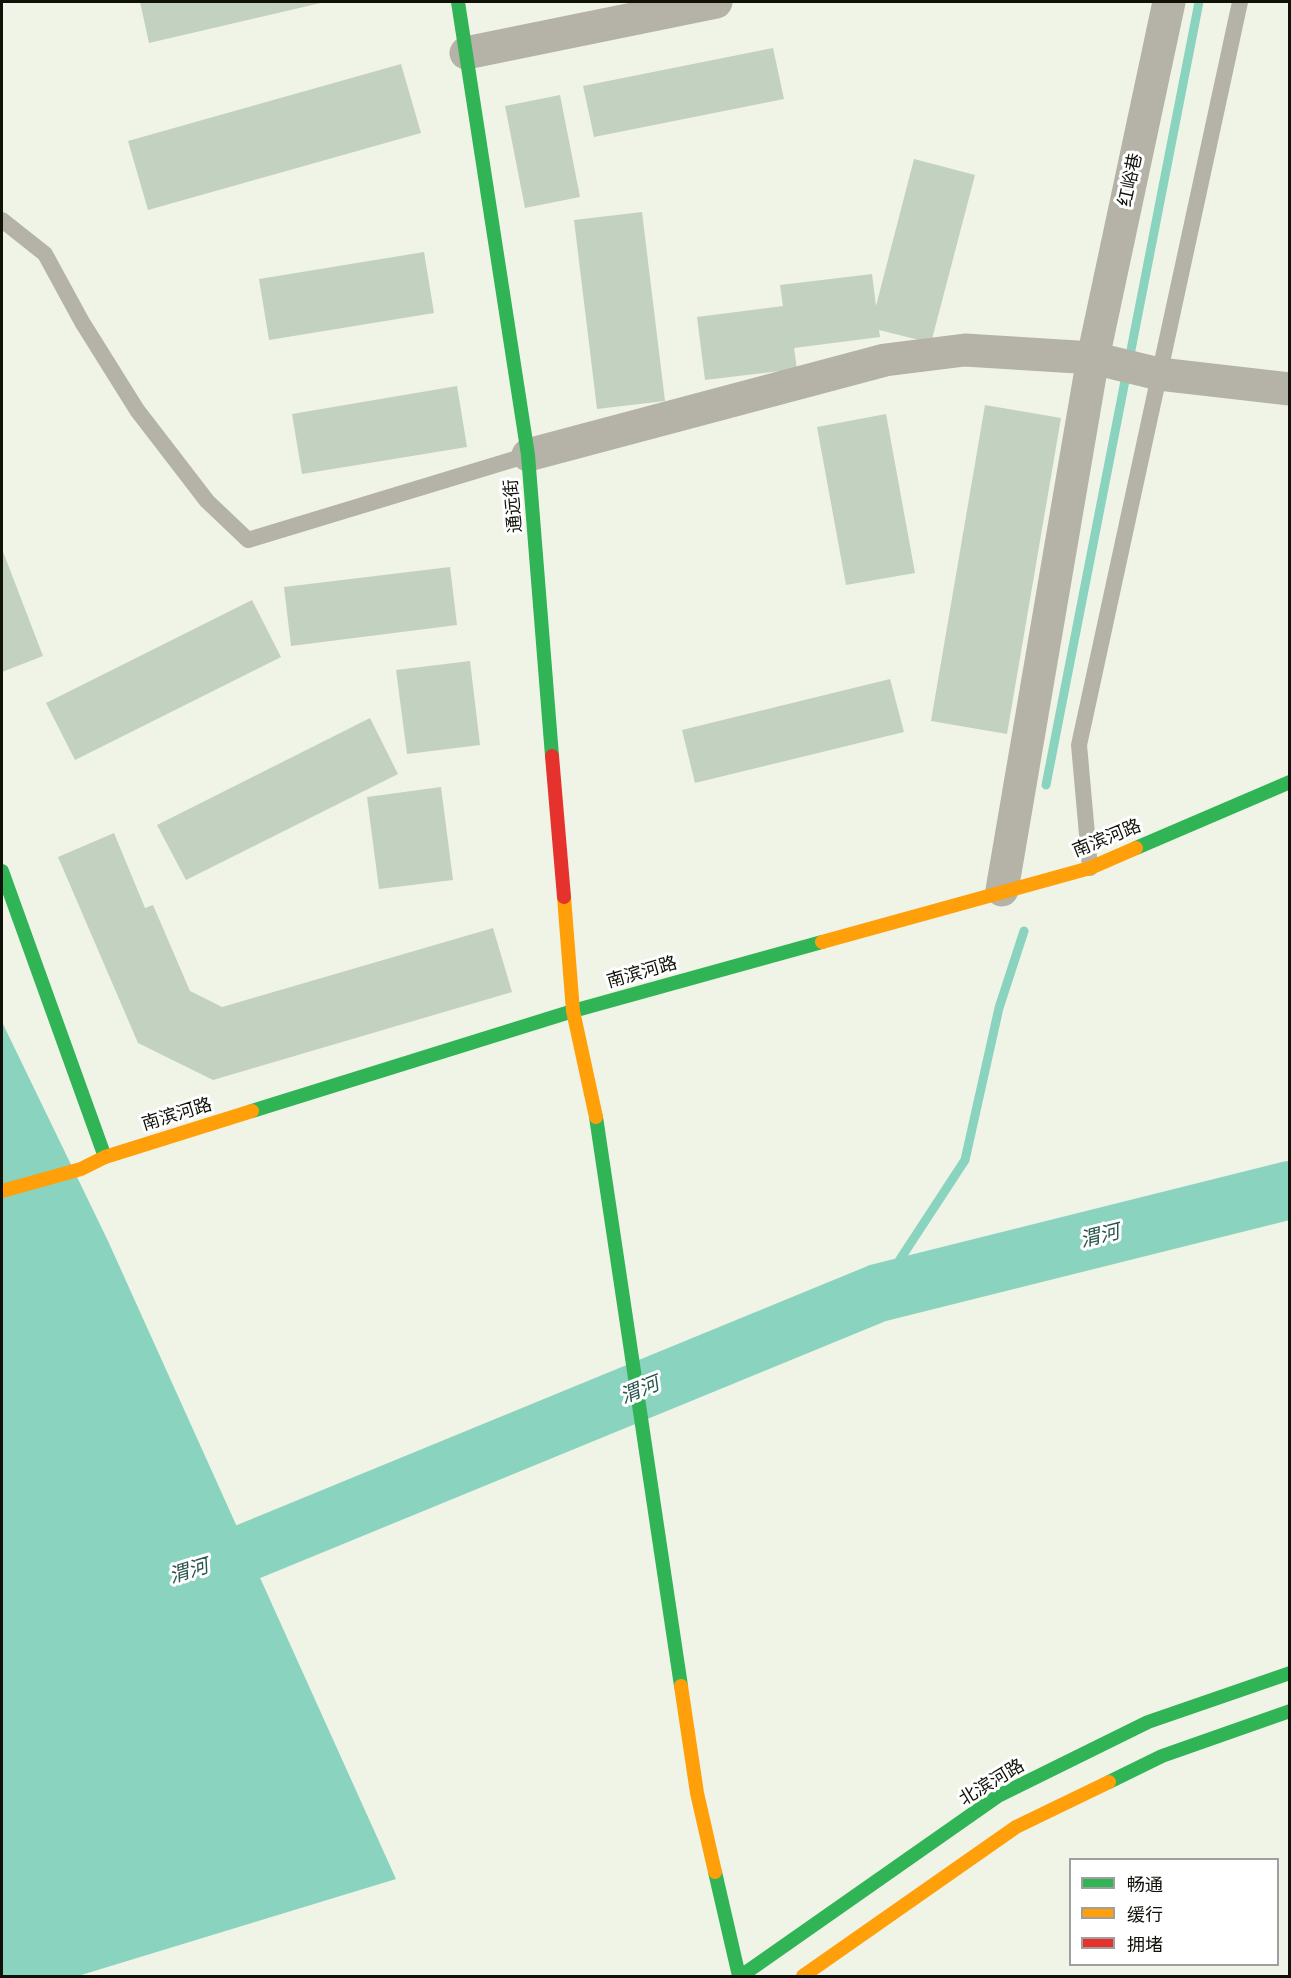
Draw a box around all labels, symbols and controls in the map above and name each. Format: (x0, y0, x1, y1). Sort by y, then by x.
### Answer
street label: 红峪巷 (1115, 151, 1147, 209)
street label: 通远街 (501, 478, 527, 534)
street label: 南滨河路 (1070, 816, 1144, 862)
street label: 南滨河路 (604, 953, 680, 993)
street label: 南滨河路 (139, 1094, 215, 1136)
water label: 渭河 (1078, 1221, 1122, 1253)
water label: 渭河 (617, 1372, 663, 1410)
water label: 渭河 (166, 1555, 212, 1589)
street label: 北滨河路 (956, 1755, 1028, 1811)
legend (1069, 1858, 1279, 1966)
text: 畅通 (1127, 1873, 1163, 1896)
text: 缓行 (1127, 1903, 1163, 1926)
text: 拥堵 (1127, 1933, 1163, 1956)

